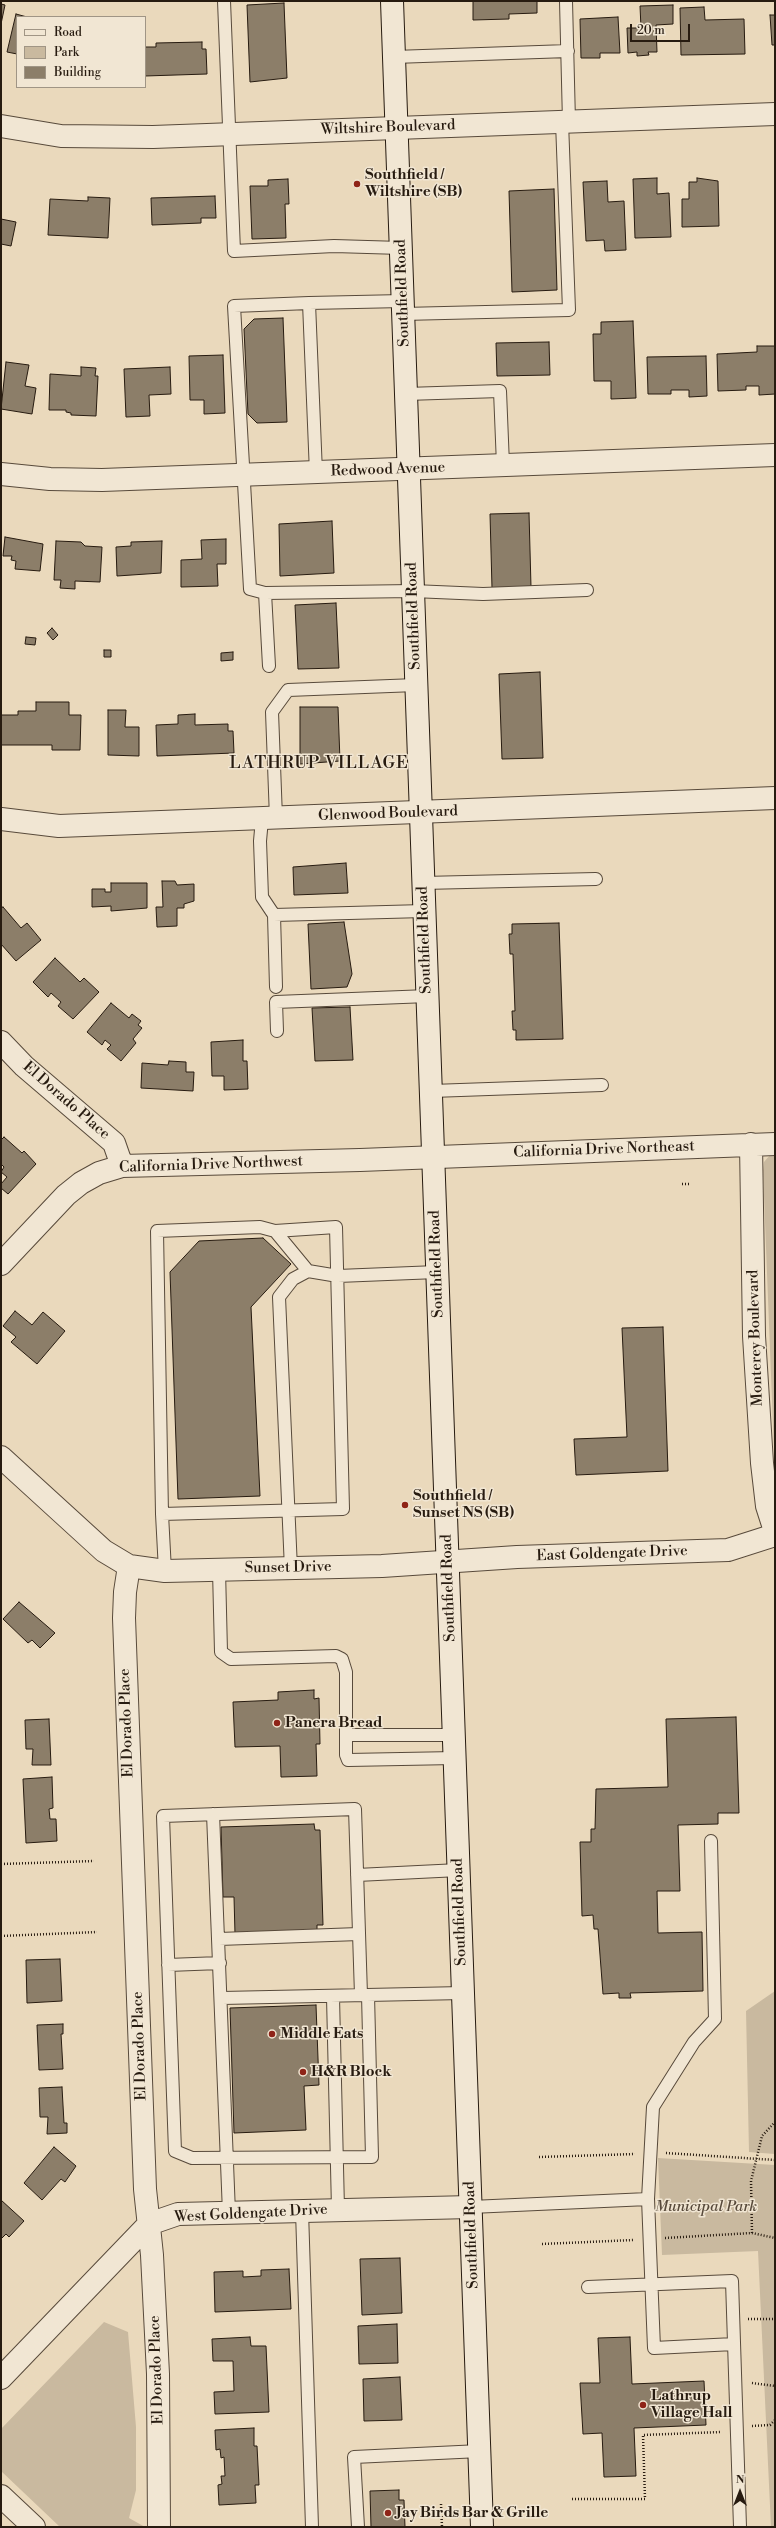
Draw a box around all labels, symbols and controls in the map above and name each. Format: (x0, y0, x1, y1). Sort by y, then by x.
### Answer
legend (16, 16, 146, 88)
scale bar (632, 16, 692, 42)
text: 20 m (637, 23, 665, 38)
text: Road (54, 25, 82, 40)
text: Park (54, 45, 79, 60)
text: Building (54, 65, 101, 80)
street label: Wiltshire Boulevard (320, 117, 456, 139)
place label: Southfield / Wiltshire (SB) (365, 166, 462, 201)
marker: Southfield / Wiltshire (SB) (352, 179, 362, 189)
street label: Southfield Road (392, 239, 414, 347)
street label: Redwood Avenue (330, 459, 446, 481)
street label: Southfield Road (403, 562, 425, 670)
district label: LATHRUP VILLAGE (229, 754, 409, 774)
street label: Glenwood Boulevard (318, 803, 458, 825)
street label: Southfield Road (414, 886, 436, 994)
street label: El Dorado Place (19, 1058, 113, 1144)
street label: California Drive Northeast (513, 1138, 695, 1162)
street label: California Drive Northwest (119, 1153, 303, 1177)
street label: Southfield Road (426, 1210, 448, 1318)
street label: Monterey Boulevard (745, 1269, 767, 1407)
place label: Southfield / Sunset NS (SB) (413, 1487, 514, 1522)
marker: Southfield / Sunset NS (SB) (400, 1500, 410, 1510)
street label: Southfield Road (438, 1534, 460, 1642)
street label: East Goldengate Drive (536, 1542, 688, 1566)
street label: Sunset Drive (244, 1558, 332, 1578)
street label: El Dorado Place (116, 1668, 138, 1778)
place label: Panera Bread (285, 1714, 383, 1732)
marker: Panera Bread (272, 1718, 282, 1728)
street label: Southfield Road (449, 1858, 471, 1966)
street label: El Dorado Place (129, 1991, 151, 2101)
place label: Middle Eats (280, 2025, 363, 2043)
marker: Middle Eats (267, 2029, 277, 2039)
place label: H&R Block (311, 2063, 391, 2081)
marker: H&R Block (298, 2067, 308, 2077)
street label: Southfield Road (461, 2181, 483, 2289)
park label: Municipal Park (655, 2198, 757, 2216)
street label: West Goldengate Drive (174, 2201, 328, 2227)
street label: El Dorado Place (146, 2315, 168, 2425)
place label: Lathrup Village Hall (651, 2387, 733, 2422)
marker: Lathrup Village Hall (638, 2400, 648, 2410)
north arrow (720, 2472, 760, 2512)
text: N (736, 2473, 744, 2487)
place label: Jay Birds Bar & Grille (396, 2504, 548, 2522)
marker: Jay Birds Bar & Grille (383, 2508, 393, 2518)

